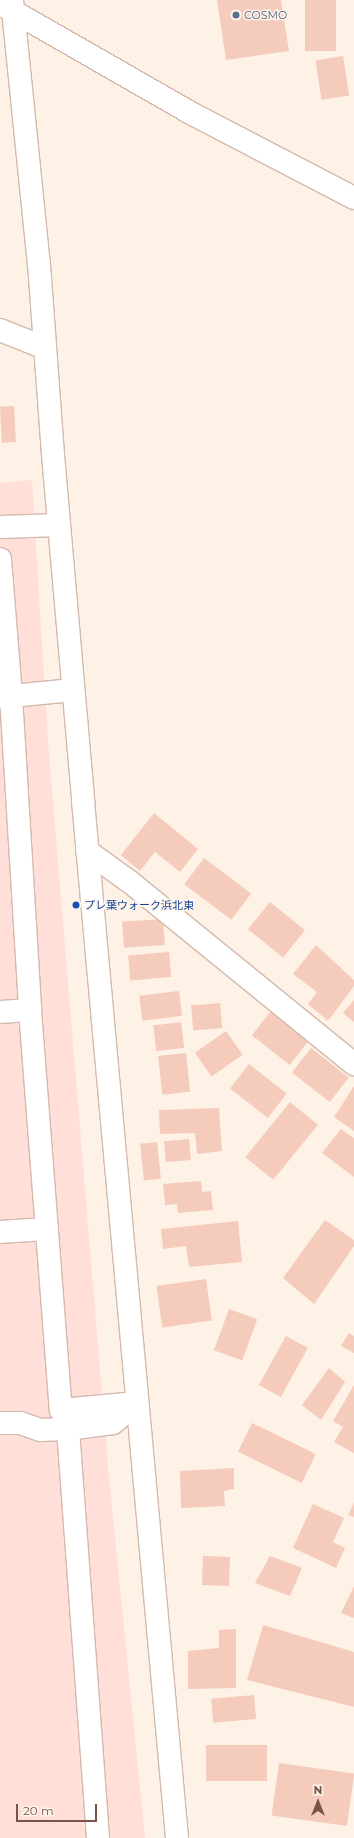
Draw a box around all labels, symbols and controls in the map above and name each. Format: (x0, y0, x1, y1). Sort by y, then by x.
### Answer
place label: COSMO (244, 8, 287, 22)
marker: COSMO (231, 10, 241, 20)
place label: プレ葉ウォーク浜北東 (84, 898, 194, 912)
marker: プレ葉ウォーク浜北東 (71, 900, 81, 910)
north arrow (298, 1782, 338, 1822)
text: N (314, 1783, 322, 1797)
scale bar (18, 1796, 99, 1822)
text: 20 m (23, 1803, 54, 1818)

